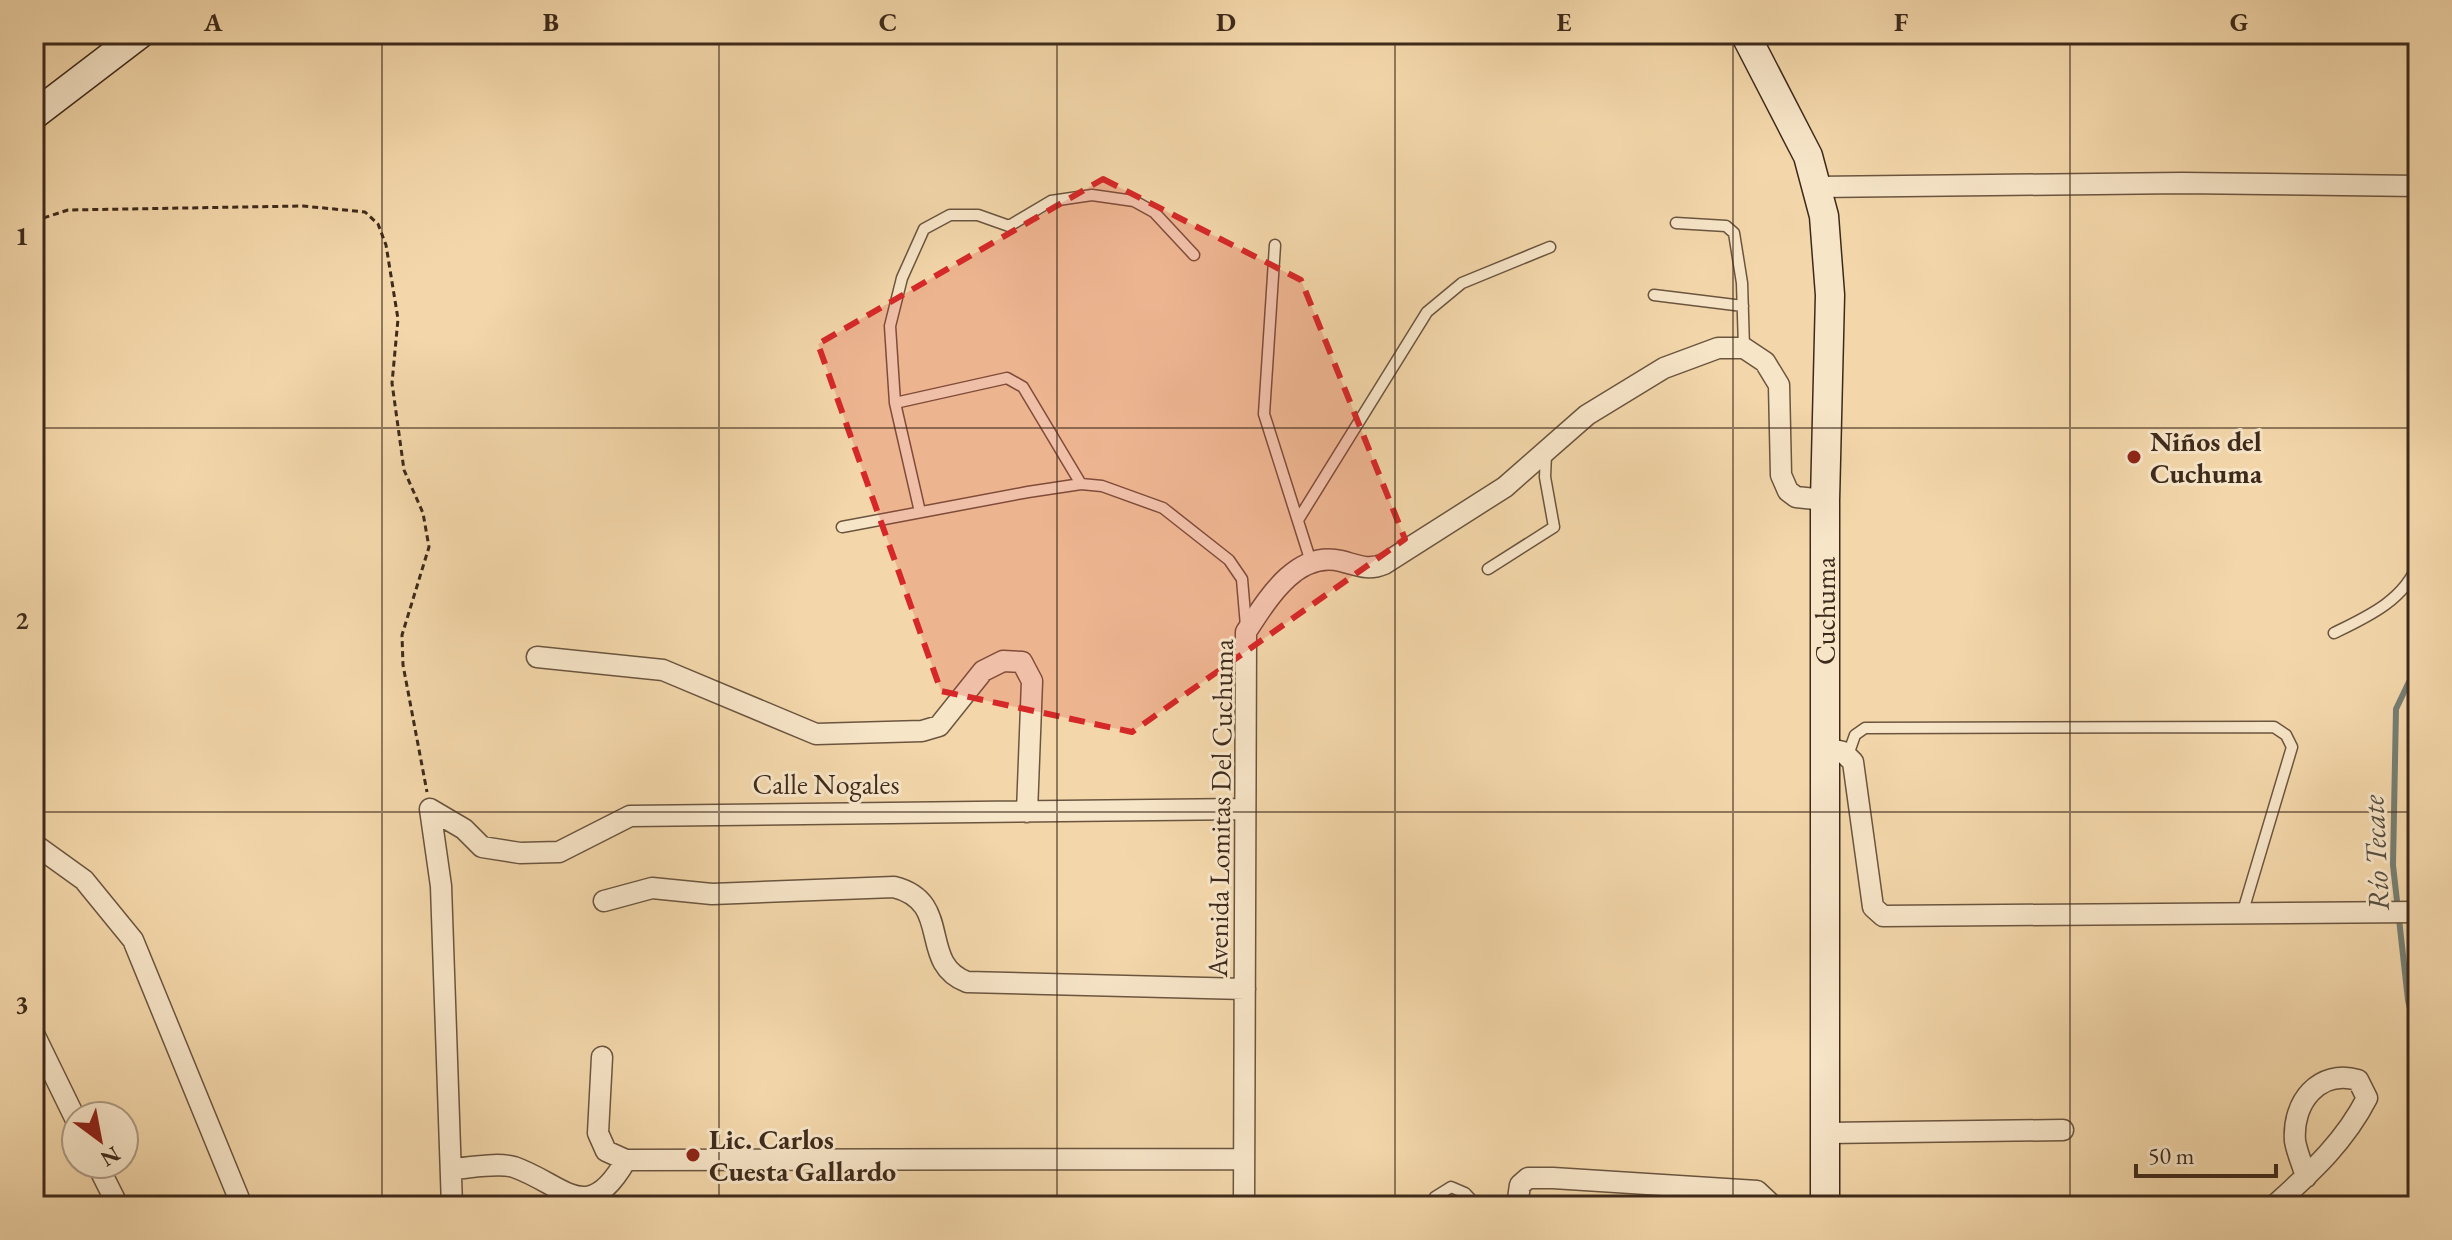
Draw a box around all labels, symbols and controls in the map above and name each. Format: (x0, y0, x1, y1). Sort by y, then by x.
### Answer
text: A (203, 5, 223, 39)
text: B (543, 5, 559, 39)
text: C (879, 5, 897, 39)
text: D (1216, 5, 1236, 39)
text: E (1557, 5, 1572, 39)
text: F (1894, 5, 1908, 39)
text: G (2230, 5, 2249, 39)
text: 1 (15, 219, 29, 253)
place label: Niños del Cuchuma (2150, 423, 2263, 491)
marker: Niños del Cuchuma (2125, 448, 2143, 466)
street label: Cuchuma (1807, 556, 1843, 665)
text: 2 (15, 603, 29, 637)
street label: Avenida Lomitas Del Cuchuma (1199, 638, 1241, 979)
street label: Calle Nogales (752, 766, 900, 802)
water label: Río Tecate (2353, 793, 2398, 912)
text: 3 (15, 987, 29, 1021)
north arrow (60, 1100, 140, 1180)
place label: Lic. Carlos Cuesta Gallardo (709, 1121, 896, 1189)
scale bar (2136, 1128, 2276, 1178)
text: N (95, 1140, 126, 1174)
text: 50 m (2148, 1140, 2195, 1171)
marker: Lic. Carlos Cuesta Gallardo (684, 1146, 702, 1164)

